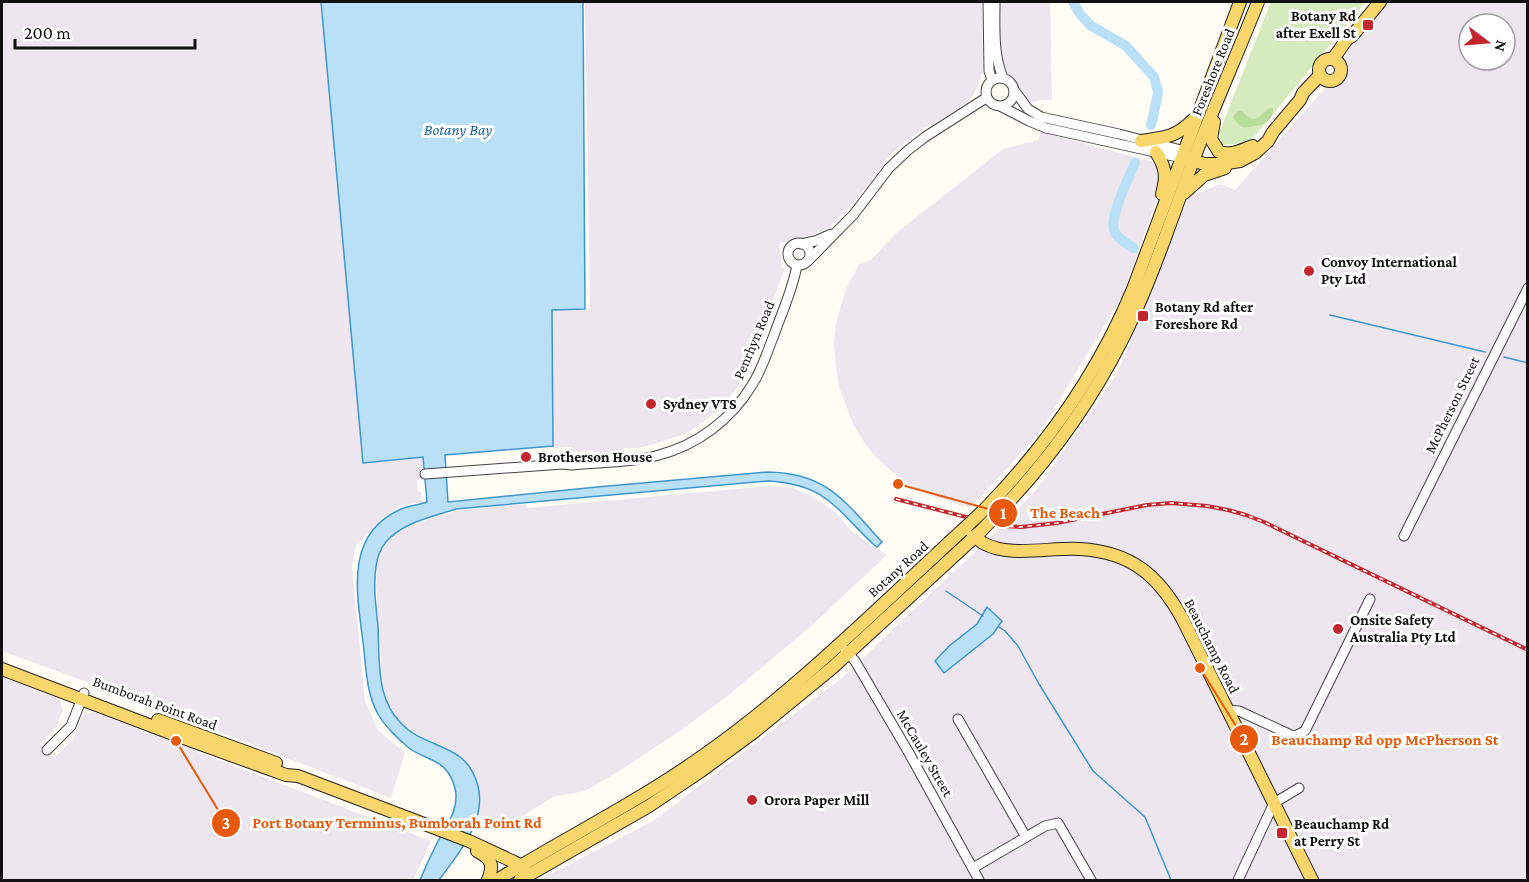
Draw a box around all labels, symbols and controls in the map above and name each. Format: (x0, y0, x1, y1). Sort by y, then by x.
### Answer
place label: Botany Rd after Exell St (1276, 8, 1357, 41)
scale bar (15, 12, 195, 50)
north arrow (1457, 12, 1517, 72)
marker: Botany Rd after Exell St (1361, 18, 1375, 32)
text: 200 m (24, 23, 71, 43)
street label: Foreshore Road (1188, 26, 1238, 118)
text: N (1491, 38, 1511, 54)
water label: Botany Bay (424, 121, 493, 139)
place label: Convoy International Pty Ltd (1321, 254, 1458, 287)
marker: Convoy International Pty Ltd (1302, 264, 1316, 278)
street label: Penrhyn Road (730, 298, 779, 382)
place label: Botany Rd after Foreshore Rd (1155, 299, 1253, 332)
marker: Botany Rd after Foreshore Rd (1136, 309, 1150, 323)
street label: McPherson Street (1422, 353, 1483, 456)
place label: Sydney VTS (663, 396, 737, 412)
marker: Sydney VTS (644, 397, 658, 411)
place label: Brotherson House (538, 449, 652, 465)
marker: Brotherson House (519, 450, 533, 464)
callout: The Beach (988, 496, 1112, 530)
text: 1 (1000, 503, 1007, 523)
text: The Beach (1030, 504, 1100, 521)
street label: Botany Road (865, 538, 932, 601)
street label: Beauchamp Road (1180, 596, 1243, 697)
place label: Onsite Safety Australia Pty Ltd (1349, 612, 1457, 645)
marker: Onsite Safety Australia Pty Ltd (1331, 622, 1345, 636)
street label: Bumborah Point Road (91, 673, 219, 733)
street label: McCauley Street (893, 707, 957, 801)
callout: Beauchamp Rd opp McPherson St (1229, 722, 1511, 756)
text: 2 (1239, 729, 1249, 749)
text: Beauchamp Rd opp McPherson St (1271, 731, 1499, 748)
place label: Orora Paper Mill (764, 792, 870, 808)
marker: Orora Paper Mill (745, 793, 759, 807)
callout: Port Botany Terminus, Bumborah Point Rd (211, 806, 554, 840)
text: 3 (222, 813, 230, 833)
text: Port Botany Terminus, Bumborah Point Rd (252, 814, 542, 831)
place label: Beauchamp Rd at Perry St (1294, 816, 1390, 849)
marker: Beauchamp Rd at Perry St (1275, 826, 1289, 840)

